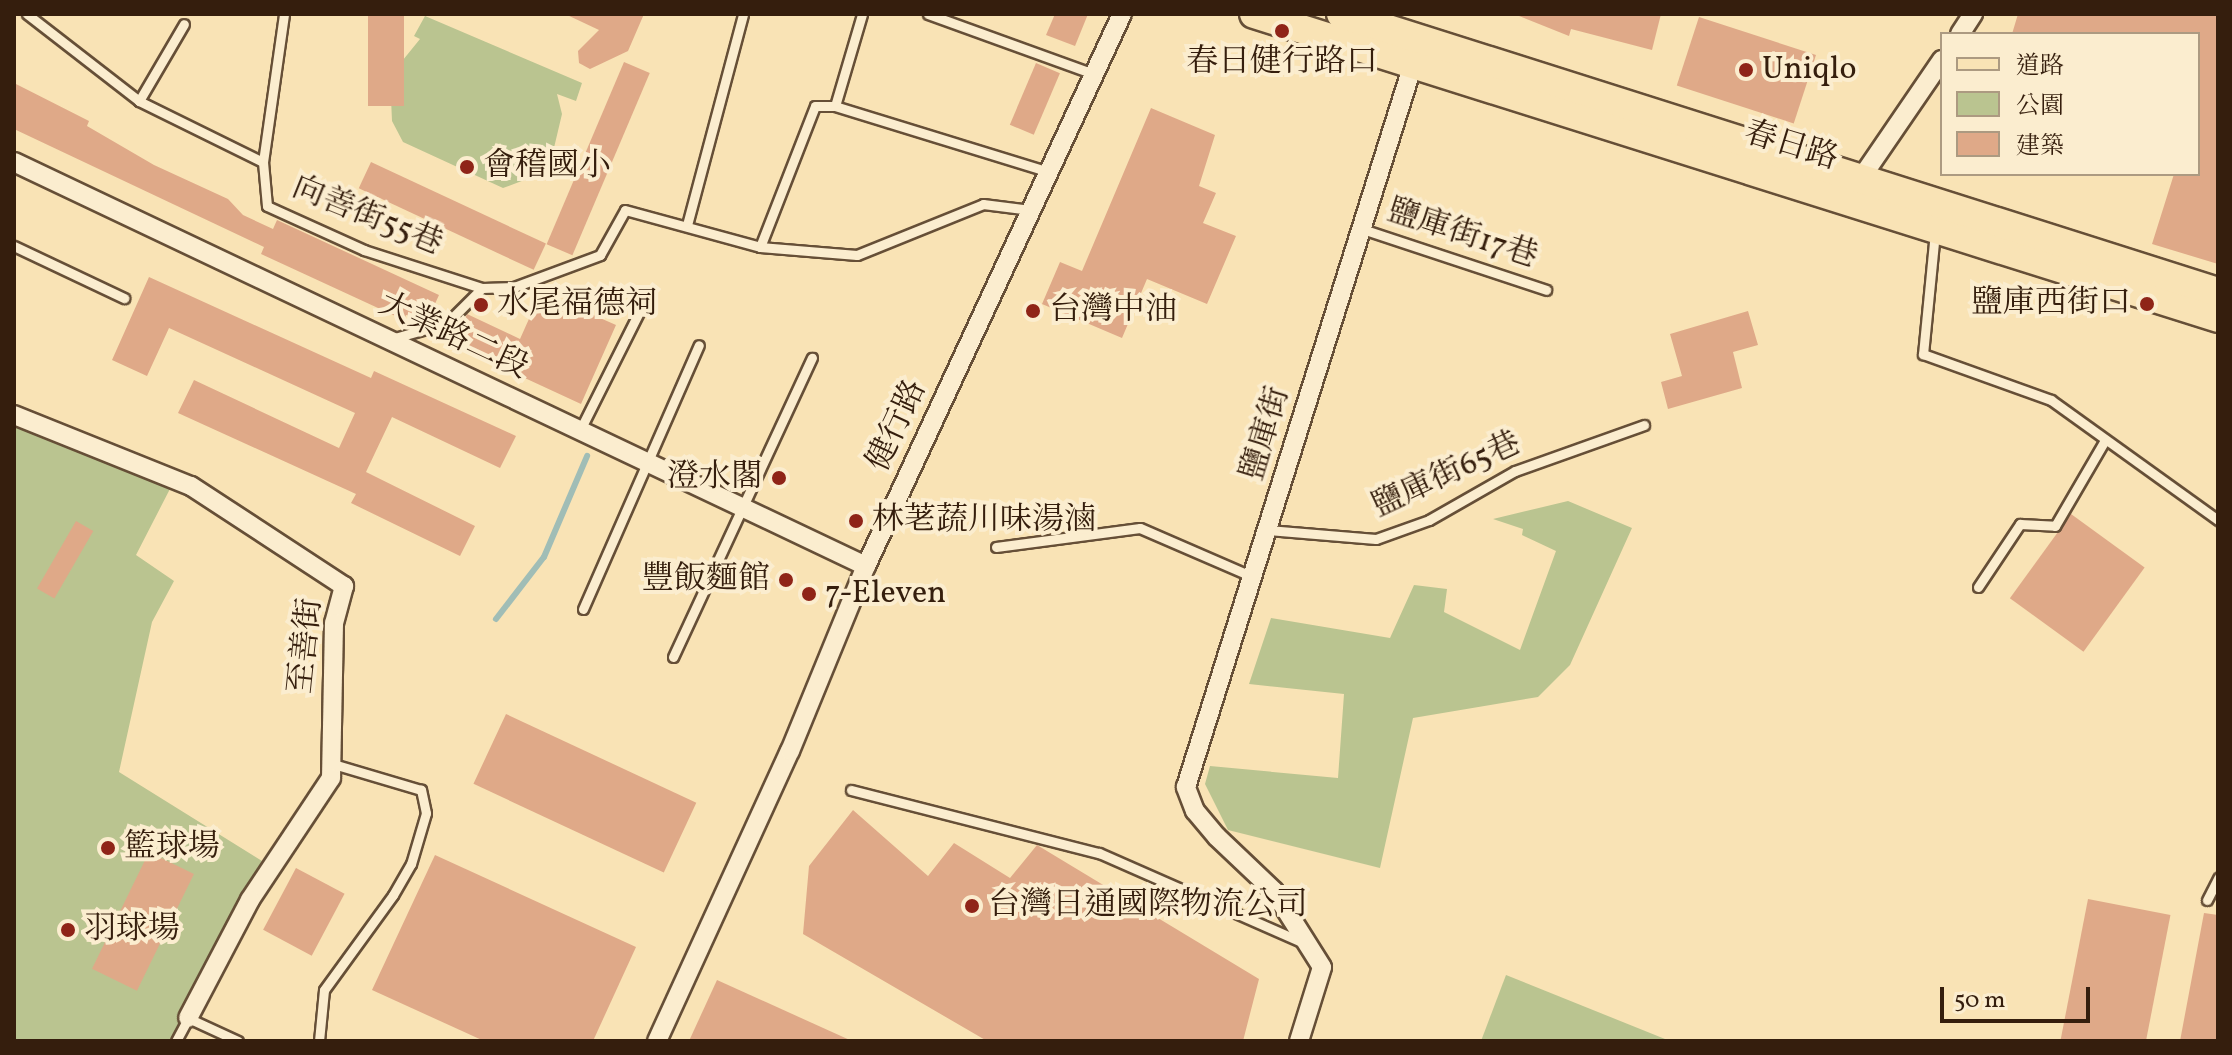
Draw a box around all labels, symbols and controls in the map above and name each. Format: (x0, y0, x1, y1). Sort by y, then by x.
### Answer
marker: 春日健行路口 (1273, 22, 1291, 40)
legend (1940, 32, 2200, 176)
place label: 春日健行路口 (1186, 44, 1378, 82)
text: 道路 (2016, 50, 2064, 84)
place label: Uniqlo (1762, 51, 1856, 89)
marker: Uniqlo (1737, 61, 1755, 79)
text: 公園 (2016, 90, 2064, 124)
street label: 春日路 (1739, 115, 1843, 179)
text: 建築 (2016, 130, 2064, 164)
place label: 會稽國小 (483, 148, 611, 186)
marker: 會稽國小 (458, 158, 476, 176)
street label: 向善街55巷 (286, 169, 448, 265)
street label: 鹽庫街17巷 (1382, 193, 1542, 277)
place label: 鹽庫西街口 (1971, 285, 2131, 323)
street label: 大業路二段 (372, 286, 534, 388)
place label: 水尾福德祠 (497, 286, 657, 324)
place label: 台灣中油 (1049, 292, 1177, 330)
marker: 鹽庫西街口 (2138, 295, 2156, 313)
marker: 水尾福德祠 (472, 296, 490, 314)
marker: 台灣中油 (1024, 302, 1042, 320)
street label: 健行路 (860, 374, 936, 478)
street label: 鹽庫街 (1235, 382, 1299, 486)
street label: 鹽庫街65巷 (1367, 425, 1527, 527)
place label: 澄水閣 (667, 459, 763, 497)
marker: 澄水閣 (770, 469, 788, 487)
place label: 林荖蔬川味湯滷 (872, 502, 1096, 540)
marker: 林荖蔬川味湯滷 (847, 512, 865, 530)
place label: 豐飯麵館 (642, 561, 770, 599)
marker: 豐飯麵館 (777, 571, 795, 589)
place label: 7-Eleven (825, 575, 946, 613)
marker: 7-Eleven (800, 585, 818, 603)
street label: 至善街 (283, 596, 331, 696)
place label: 籃球場 (124, 829, 220, 867)
marker: 籃球場 (99, 839, 117, 857)
place label: 台灣日通國際物流公司 (988, 887, 1308, 925)
marker: 台灣日通國際物流公司 (963, 897, 981, 915)
place label: 羽球場 (84, 911, 180, 949)
marker: 羽球場 (59, 921, 77, 939)
scale bar (1944, 971, 2094, 1021)
text: 50 m (1954, 984, 2006, 1018)

